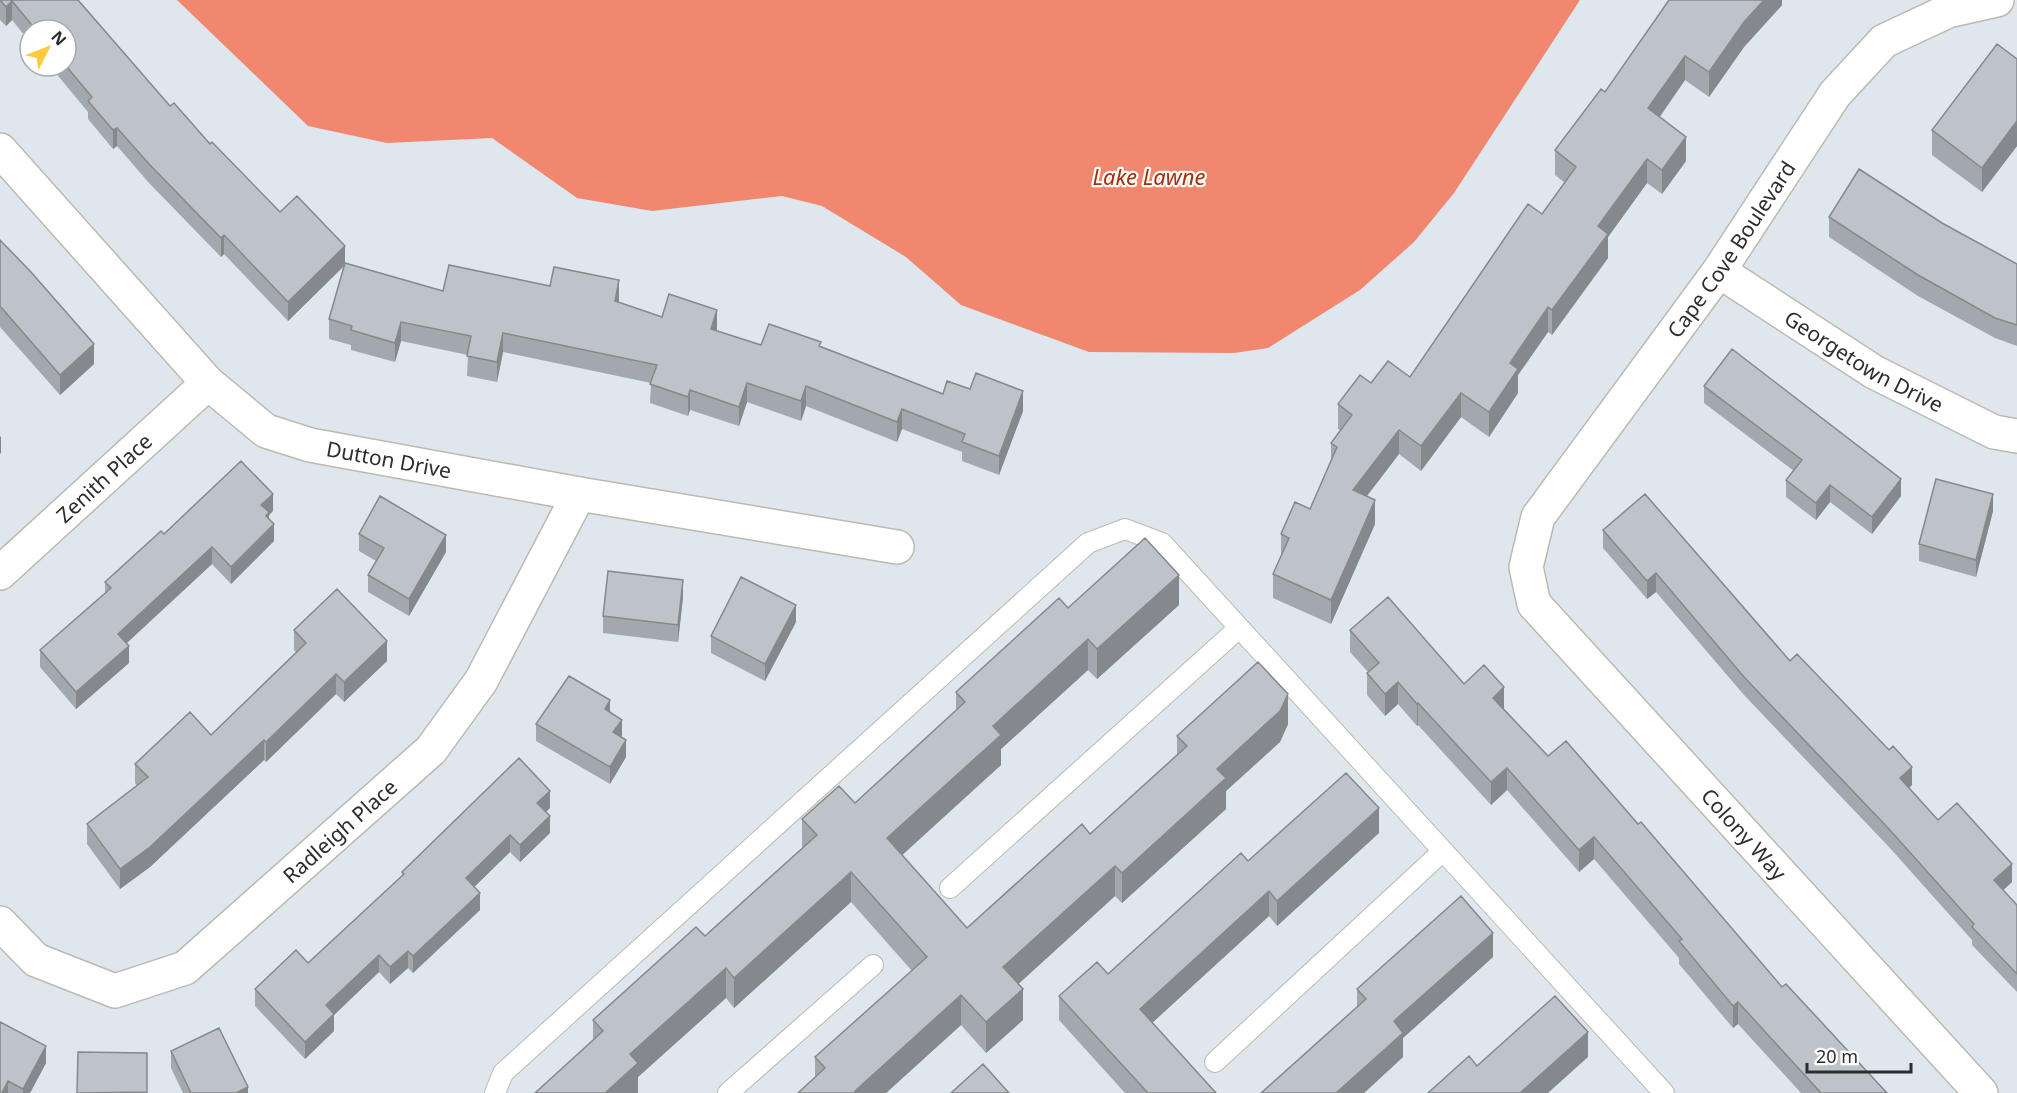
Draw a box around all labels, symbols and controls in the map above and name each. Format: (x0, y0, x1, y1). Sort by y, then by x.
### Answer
north arrow (18, 18, 78, 78)
text: N (47, 26, 72, 50)
street label: Cape Cove Boulevard (1661, 155, 1802, 343)
water label: Lake Lawne (1093, 161, 1205, 191)
street label: Georgetown Drive (1779, 303, 1948, 419)
street label: Zenith Place (50, 427, 158, 529)
street label: Dutton Drive (324, 434, 454, 484)
street label: Radleigh Place (277, 773, 403, 889)
street label: Colony Way (1695, 782, 1793, 886)
scale bar (1807, 1036, 1910, 1074)
text: 20 m (1816, 1044, 1858, 1068)

